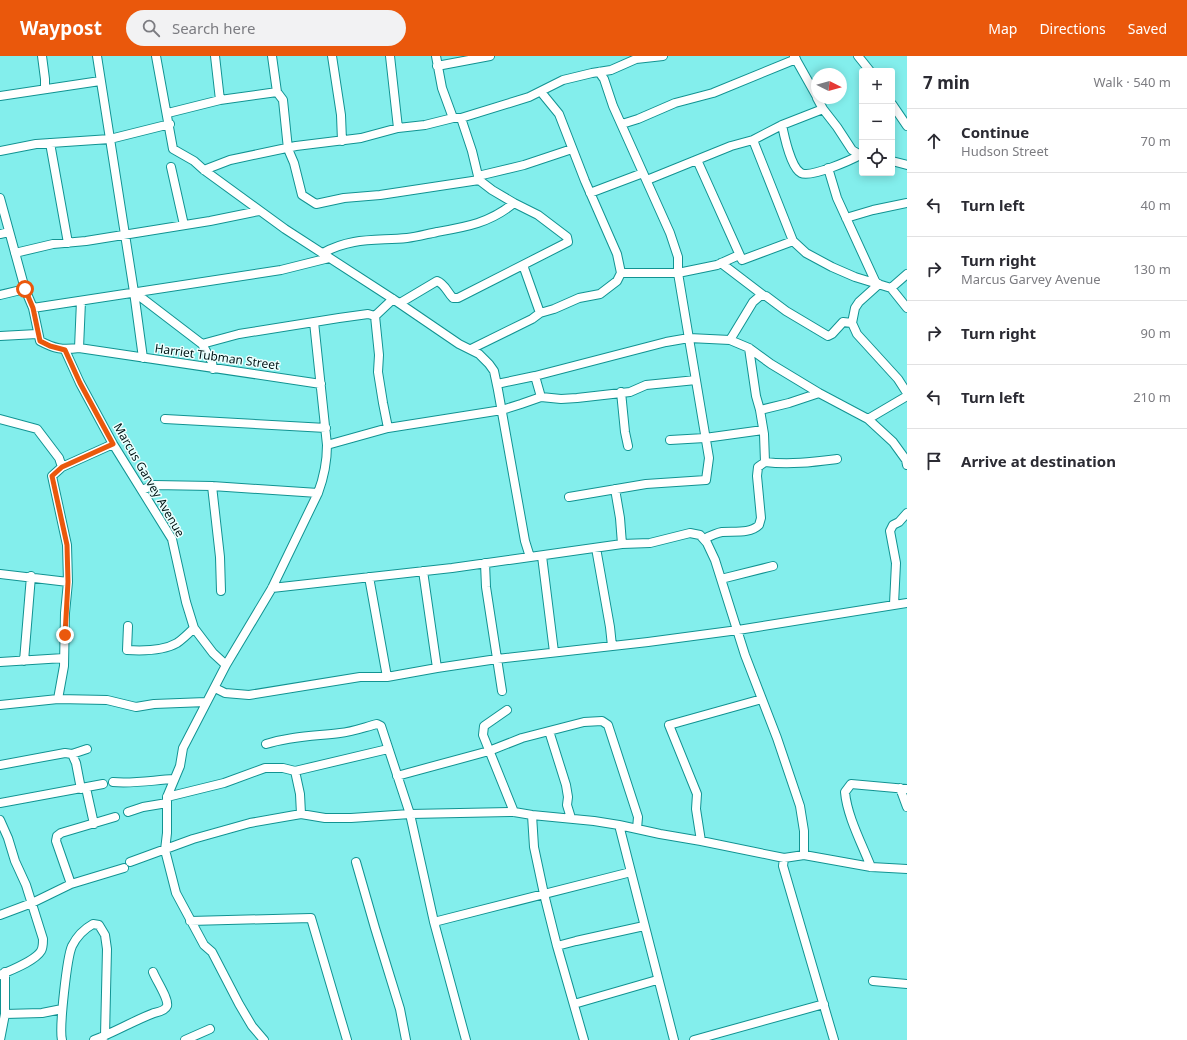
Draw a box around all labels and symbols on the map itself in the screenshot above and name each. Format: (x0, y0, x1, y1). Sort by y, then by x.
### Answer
north arrow (811, 68, 847, 104)
route start (16, 280, 34, 298)
street label: Harriet Tubman Street (154, 339, 281, 374)
street label: Marcus Garvey Avenue (110, 420, 189, 540)
route end (56, 626, 74, 644)

